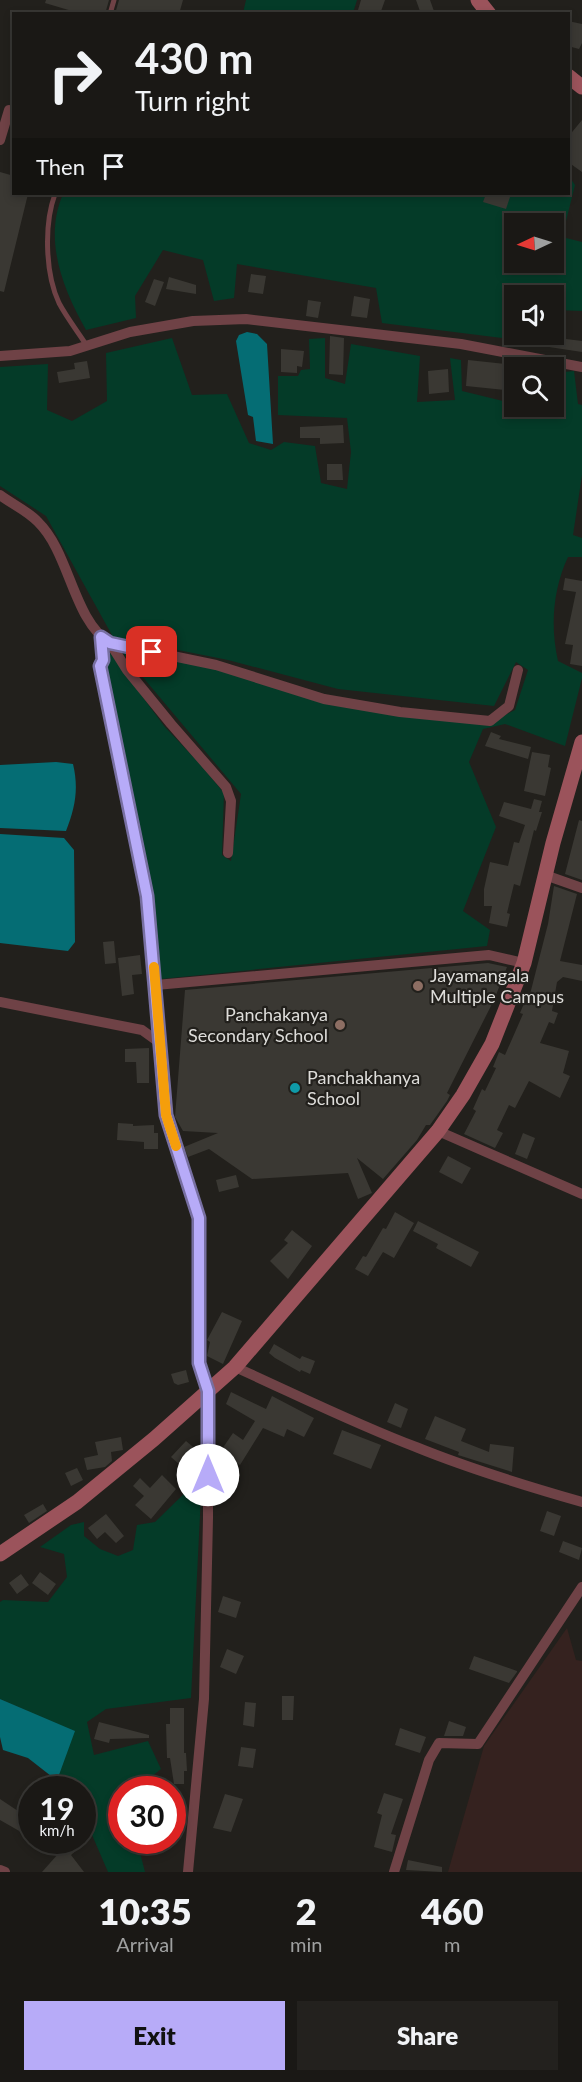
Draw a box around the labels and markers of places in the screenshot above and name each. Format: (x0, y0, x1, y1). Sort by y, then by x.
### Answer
pin (126, 626, 177, 677)
place label: Jayamangala Multiple Campus (430, 964, 564, 1007)
marker: Jayamangala Multiple Campus (411, 979, 425, 993)
place label: Panchakanya Secondary School (188, 1003, 328, 1046)
marker: Panchakanya Secondary School (333, 1018, 347, 1032)
place label: Panchakhanya School (307, 1066, 420, 1109)
marker: Panchakhanya School (288, 1081, 302, 1095)

